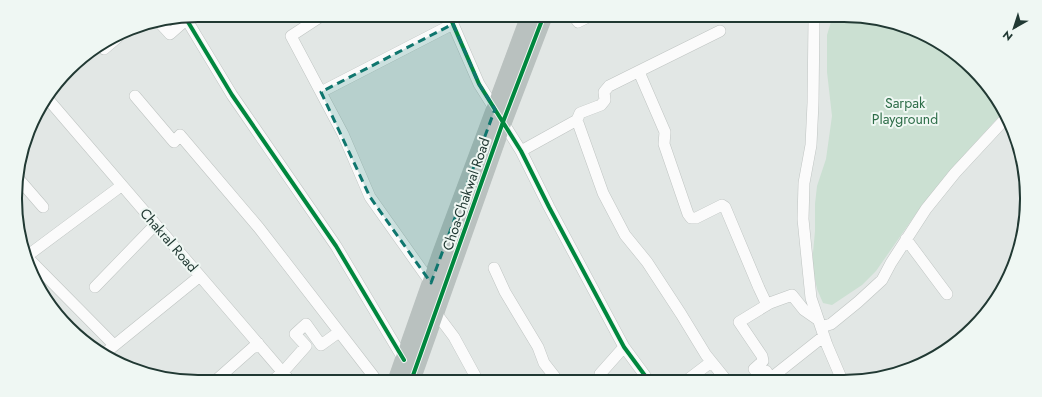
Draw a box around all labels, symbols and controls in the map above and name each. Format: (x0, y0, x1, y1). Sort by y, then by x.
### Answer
north arrow (994, 8, 1034, 48)
text: N (999, 27, 1016, 45)
park label: Sarpak Playground (872, 93, 938, 129)
street label: Choa-Chakwal Road (437, 135, 495, 253)
street label: Chakral Road (136, 204, 202, 276)

